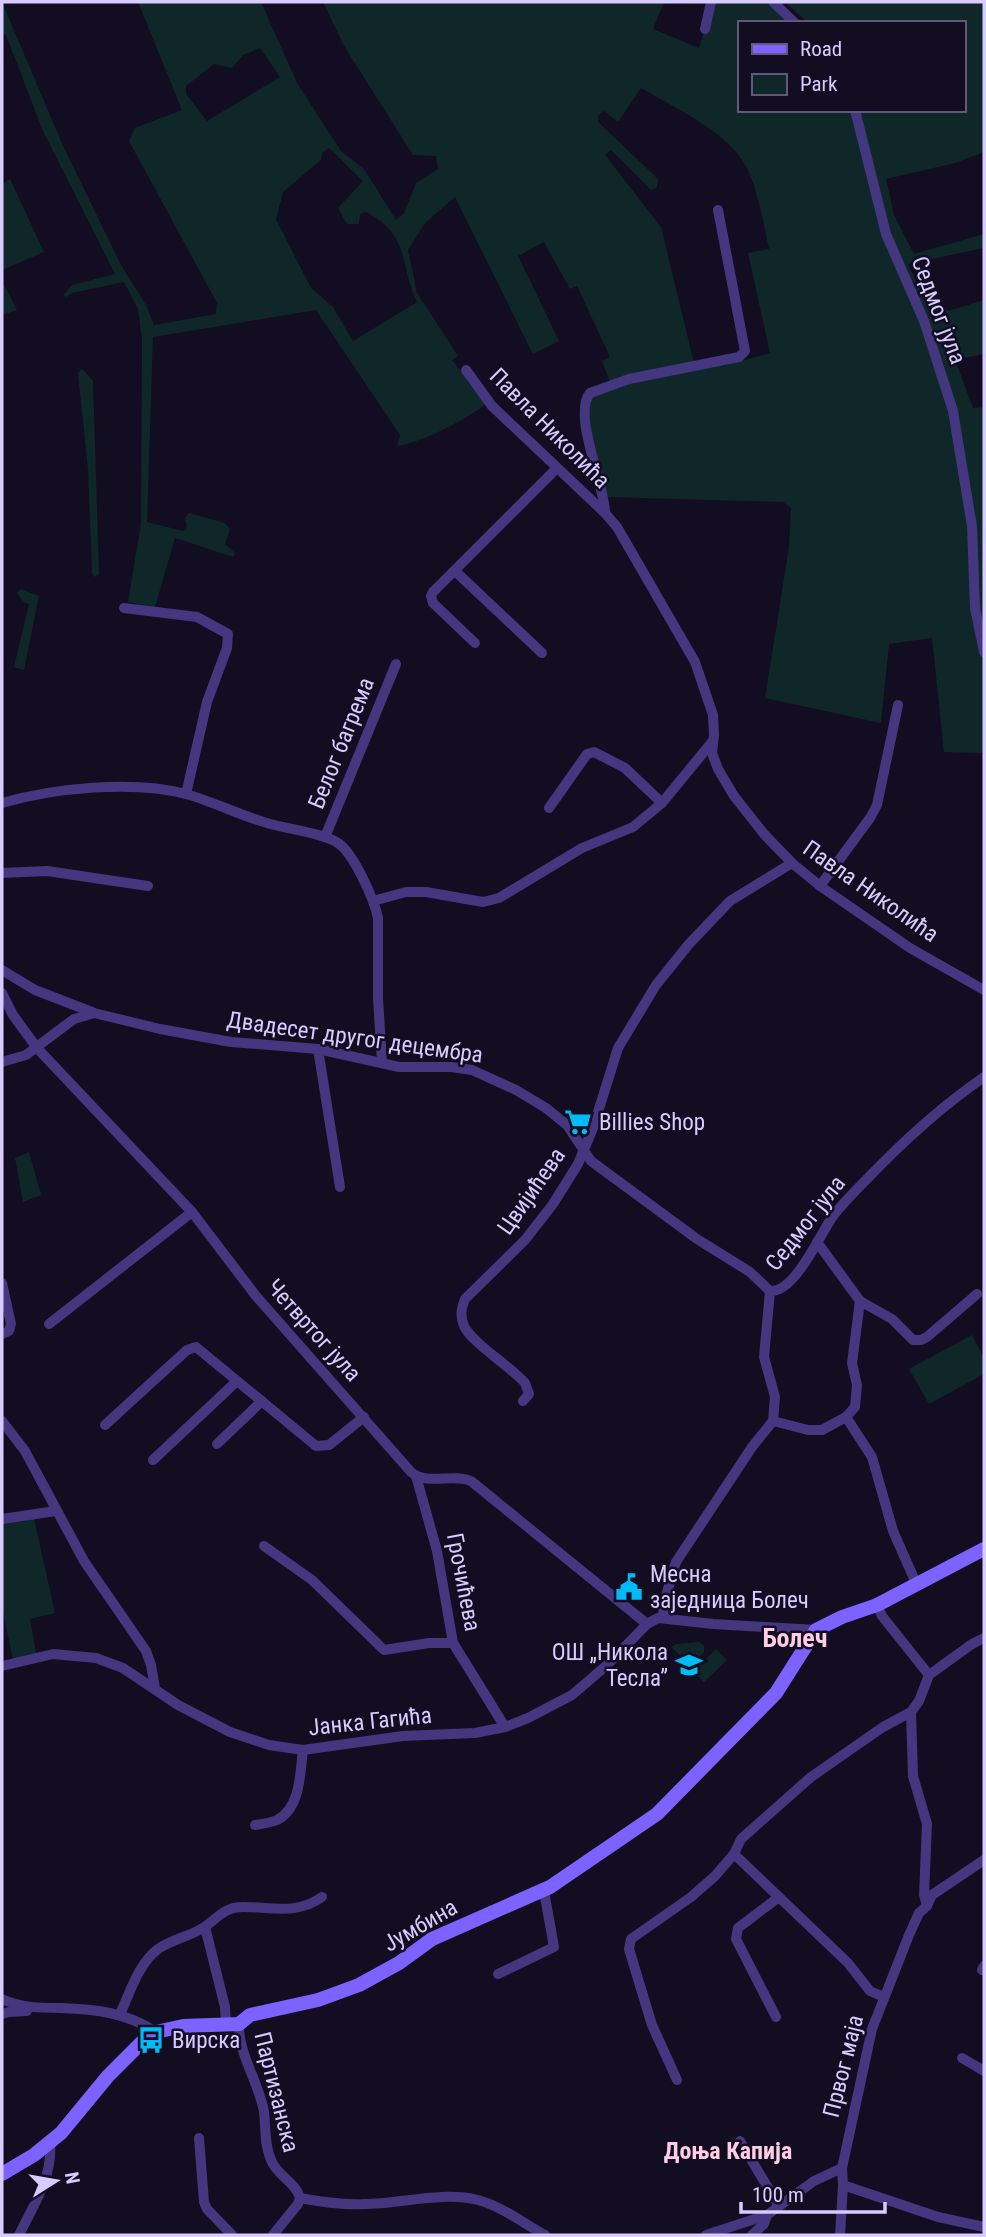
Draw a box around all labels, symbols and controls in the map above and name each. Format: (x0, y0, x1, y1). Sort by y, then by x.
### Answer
legend (738, 21, 965, 112)
text: Road (800, 37, 842, 61)
text: Park (800, 72, 838, 96)
street label: Седмог јула (906, 252, 971, 368)
street label: Павла Николића (484, 363, 615, 494)
street label: Белог багрема (303, 674, 380, 813)
street label: Павла Николића (798, 835, 944, 948)
street label: Двадесет другог децембра (225, 1006, 485, 1069)
supermarket icon: Billies Shop (563, 1107, 593, 1137)
place label: Billies Shop (599, 1109, 705, 1136)
street label: Цвијићева (492, 1143, 571, 1240)
street label: Седмог јула (760, 1170, 851, 1276)
street label: Четвртог јула (261, 1274, 366, 1387)
street label: Грочићева (441, 1531, 486, 1633)
place label: Месна заједница Болеч (650, 1561, 809, 1614)
public building icon: Месна заједница Болеч (614, 1572, 644, 1602)
district label: Болеч (762, 1623, 828, 1653)
place label: ОШ „Никола Тесла” (552, 1639, 668, 1692)
school or university icon: ОШ „Никола Тесла” (674, 1650, 704, 1680)
street label: Јанка Гагића (307, 1702, 433, 1741)
street label: Јумбина (378, 1894, 462, 1957)
street label: Првог маја (818, 2012, 869, 2120)
bus stop icon: Вирска (136, 2025, 166, 2055)
place label: Вирска (172, 2027, 240, 2054)
street label: Партизанска (249, 2029, 304, 2155)
district label: Доња Капија (664, 2137, 792, 2165)
north arrow (21, 2146, 91, 2216)
text: N (60, 2170, 85, 2186)
scale bar (741, 2170, 884, 2214)
text: 100 m (752, 2183, 804, 2207)

